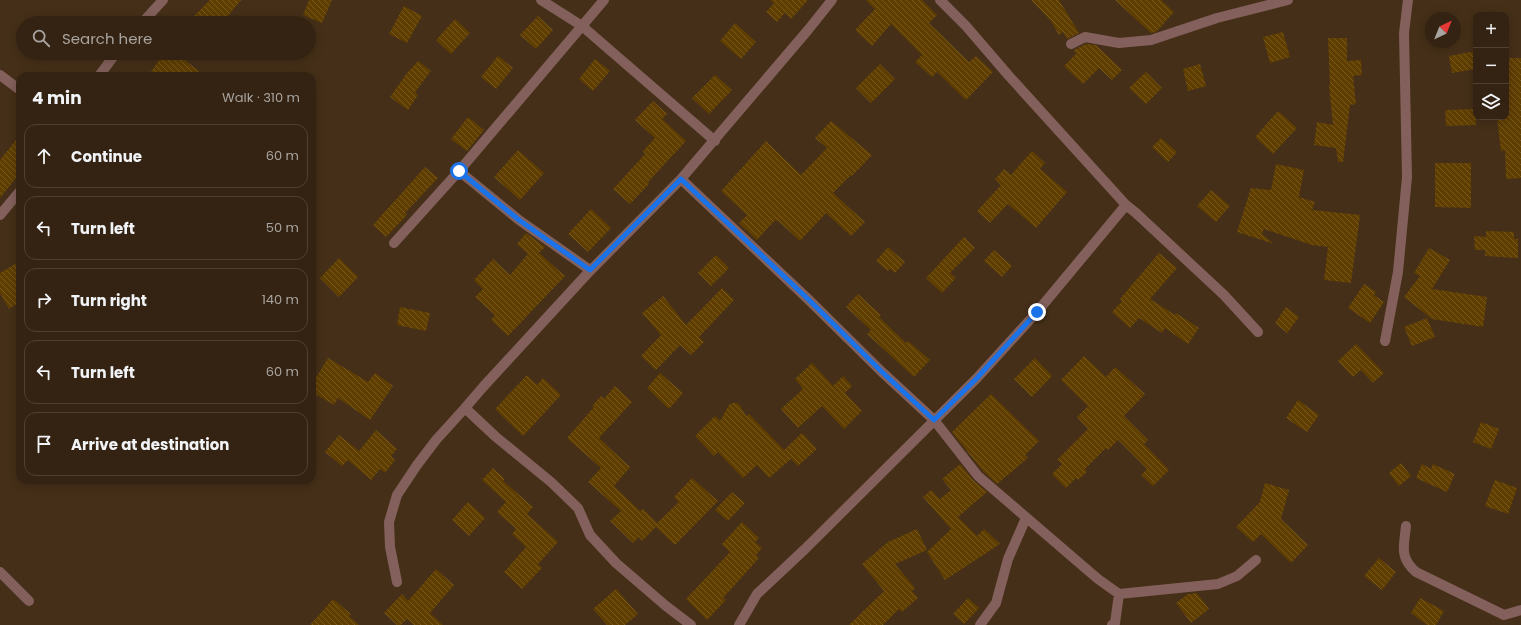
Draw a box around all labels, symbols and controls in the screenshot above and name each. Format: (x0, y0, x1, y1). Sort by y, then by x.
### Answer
north arrow (1425, 12, 1461, 48)
map controls (1473, 12, 1509, 120)
button: + (1473, 12, 1509, 48)
search box (16, 16, 316, 60)
icon: search (30, 27, 52, 49)
text: Search here (62, 28, 152, 49)
button: − (1473, 48, 1509, 84)
button: layers (1473, 84, 1509, 120)
text: 4 min (32, 86, 82, 110)
text: Walk · 310 m (222, 88, 300, 107)
icon: ahead (33, 145, 55, 167)
text: Continue (71, 146, 142, 167)
text: 60 m (266, 146, 299, 165)
route start (450, 162, 468, 180)
icon: left (33, 217, 55, 239)
text: Turn left (71, 218, 135, 239)
text: 50 m (266, 218, 299, 237)
icon: right (33, 289, 55, 311)
text: Turn right (71, 290, 147, 311)
text: 140 m (262, 290, 299, 309)
route end (1028, 303, 1046, 321)
icon: left (33, 361, 55, 383)
text: Turn left (71, 362, 135, 383)
text: 60 m (266, 362, 299, 381)
icon: arrive (33, 433, 55, 455)
text: Arrive at destination (71, 434, 229, 455)

